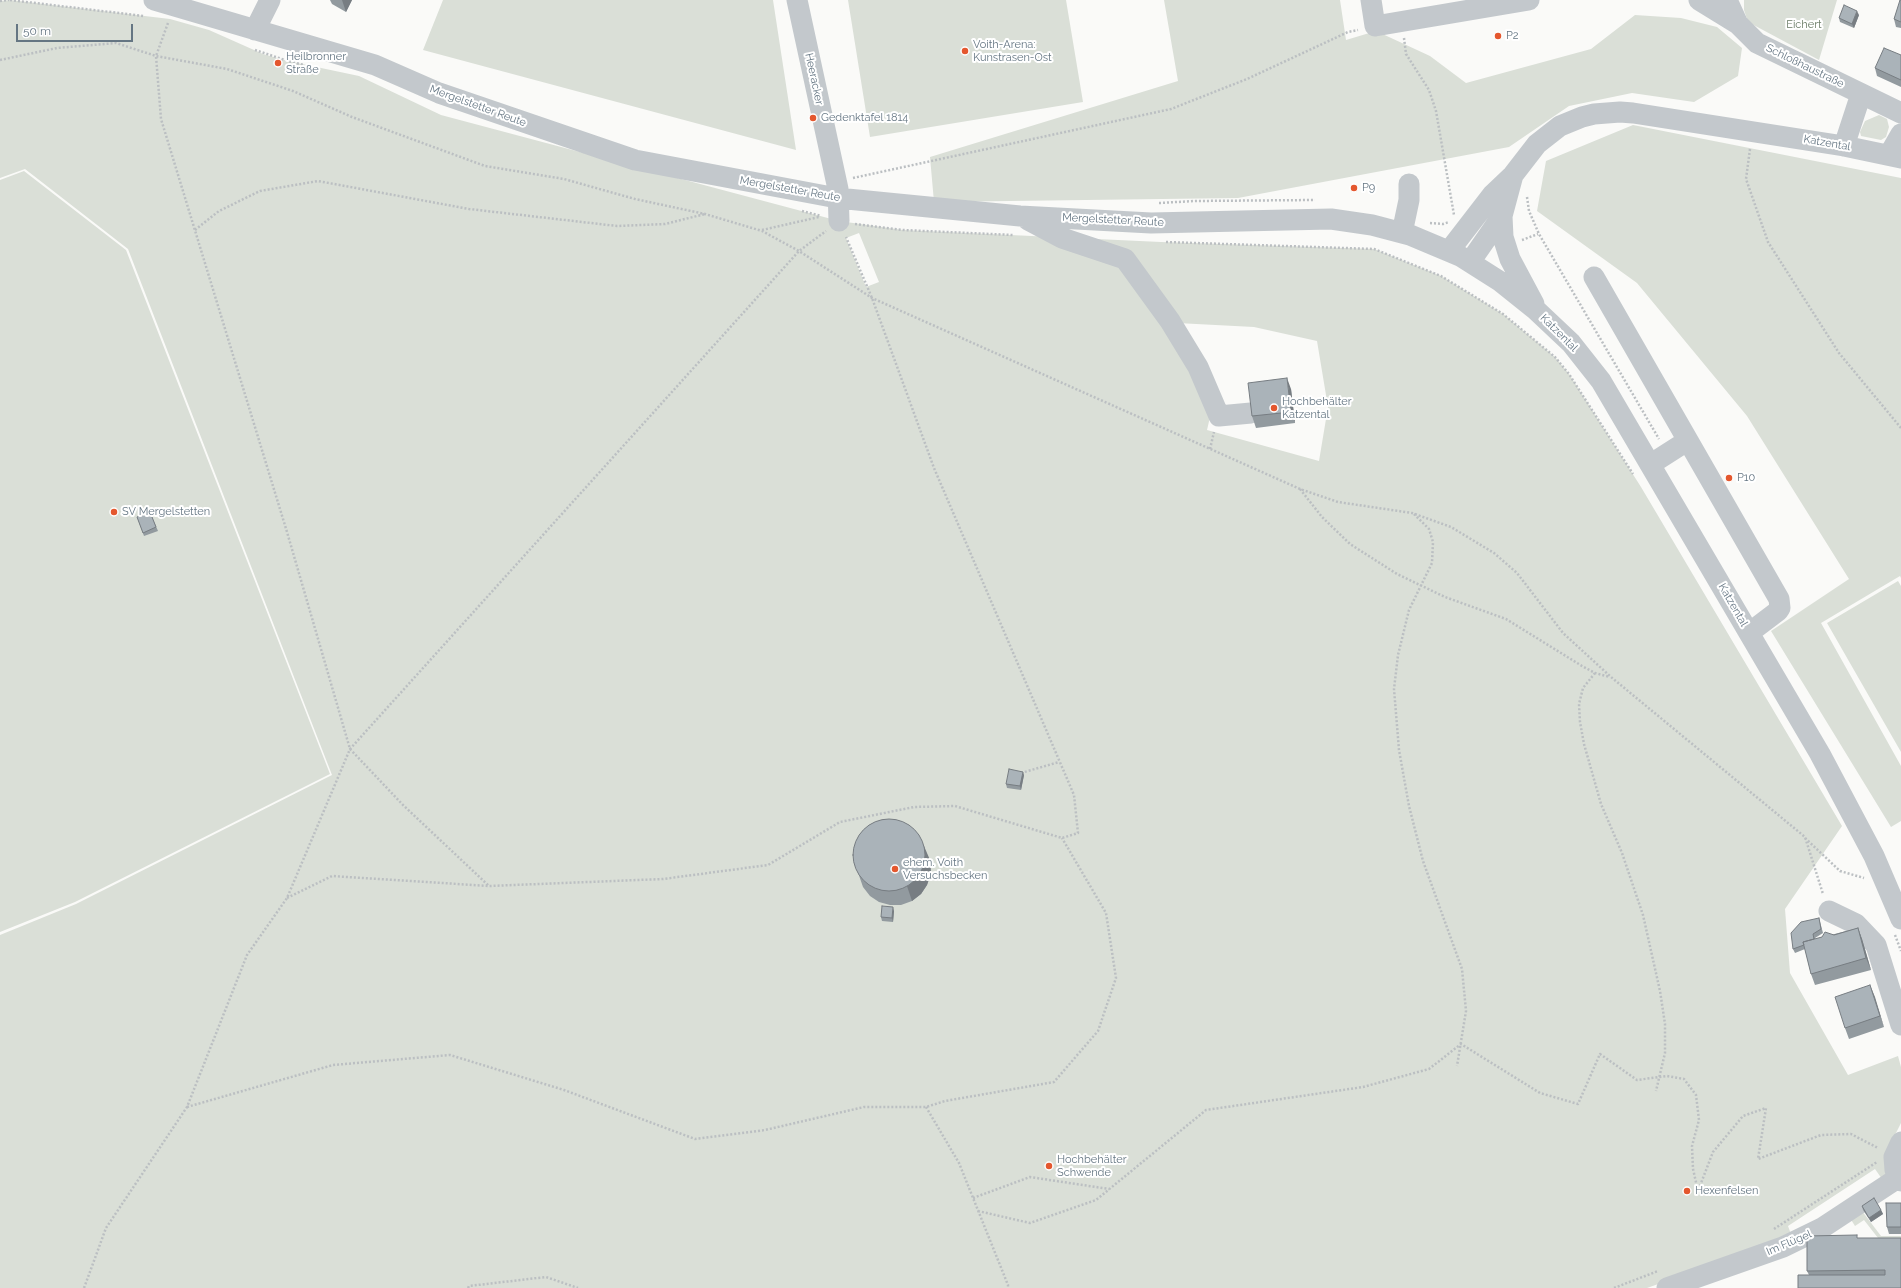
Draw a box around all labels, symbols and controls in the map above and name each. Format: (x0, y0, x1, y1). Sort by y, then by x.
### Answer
scale bar (18, 16, 135, 42)
park label: Eichert (1786, 18, 1822, 32)
text: 50 m (23, 24, 51, 38)
place label: P2 (1506, 29, 1519, 43)
marker: P2 (1493, 31, 1503, 41)
place label: Voith-Arena: Kunstrasen-Ost (973, 38, 1052, 64)
street label: Schloßhaustraße (1764, 41, 1846, 91)
marker: Voith-Arena: Kunstrasen-Ost (960, 46, 970, 56)
place label: Heilbronner Straße (286, 50, 346, 76)
street label: Heeracker (802, 52, 826, 106)
marker: Heilbronner Straße (273, 58, 283, 68)
street label: Mergelstetter Reute (428, 82, 528, 130)
place label: Gedenktafel 1814 (821, 111, 908, 125)
marker: Gedenktafel 1814 (808, 113, 818, 123)
street label: Katzental (1802, 132, 1852, 154)
street label: Mergelstetter Reute (739, 174, 841, 204)
place label: P9 (1362, 181, 1375, 195)
marker: P9 (1349, 183, 1359, 193)
street label: Mergelstetter Reute (1062, 211, 1164, 229)
street label: Katzental (1538, 312, 1580, 354)
place label: Hochbehälter Katzental (1282, 395, 1352, 421)
marker: Hochbehälter Katzental (1269, 403, 1279, 413)
place label: P10 (1737, 471, 1755, 485)
marker: P10 (1724, 473, 1734, 483)
place label: SV Mergelstetten (122, 505, 210, 519)
marker: SV Mergelstetten (109, 507, 119, 517)
street label: Katzental (1715, 581, 1751, 629)
place label: ehem. Voith Versuchsbecken (903, 856, 987, 882)
marker: ehem. Voith Versuchsbecken (890, 864, 900, 874)
place label: Hochbehälter Schwende (1057, 1153, 1127, 1179)
marker: Hochbehälter Schwende (1044, 1161, 1054, 1171)
place label: Hexenfelsen (1695, 1184, 1758, 1198)
marker: Hexenfelsen (1682, 1186, 1692, 1196)
street label: Im Flügel (1764, 1228, 1814, 1258)

